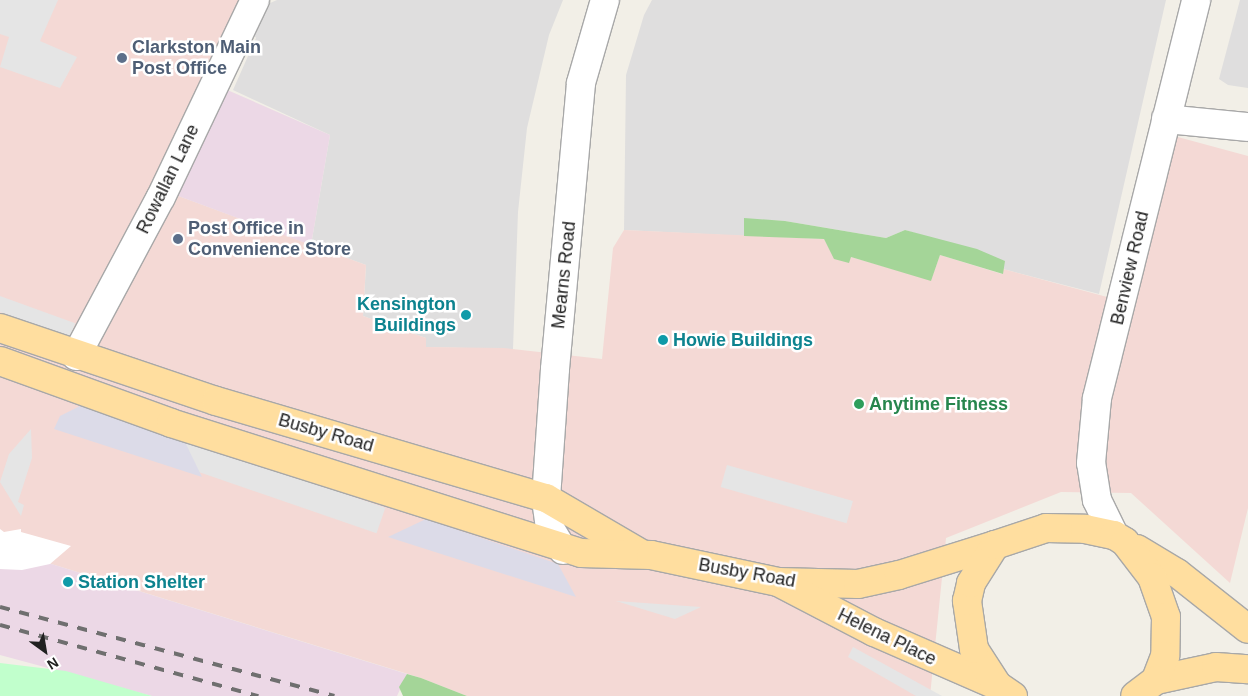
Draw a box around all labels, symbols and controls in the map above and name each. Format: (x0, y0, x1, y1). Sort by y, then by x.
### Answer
place label: Clarkston Main Post Office (132, 37, 261, 80)
marker: Clarkston Main Post Office (116, 52, 128, 64)
street label: Rowallan Lane (132, 121, 204, 237)
street label: Benview Road (1106, 209, 1154, 327)
place label: Post Office in Convenience Store (188, 218, 351, 260)
street label: Mearns Road (548, 220, 580, 330)
marker: Post Office in Convenience Store (172, 233, 184, 245)
place label: Kensington Buildings (357, 294, 456, 336)
marker: Kensington Buildings (460, 309, 472, 321)
place label: Howie Buildings (673, 329, 813, 351)
marker: Howie Buildings (657, 334, 669, 346)
place label: Anytime Fitness (869, 393, 1008, 415)
marker: Anytime Fitness (853, 398, 865, 410)
street label: Busby Road (276, 409, 376, 457)
street label: Busby Road (697, 554, 797, 592)
place label: Station Shelter (78, 571, 205, 593)
marker: Station Shelter (62, 576, 74, 588)
street label: Helena Place (834, 604, 940, 670)
north arrow (20, 626, 70, 676)
text: N (44, 654, 61, 673)

